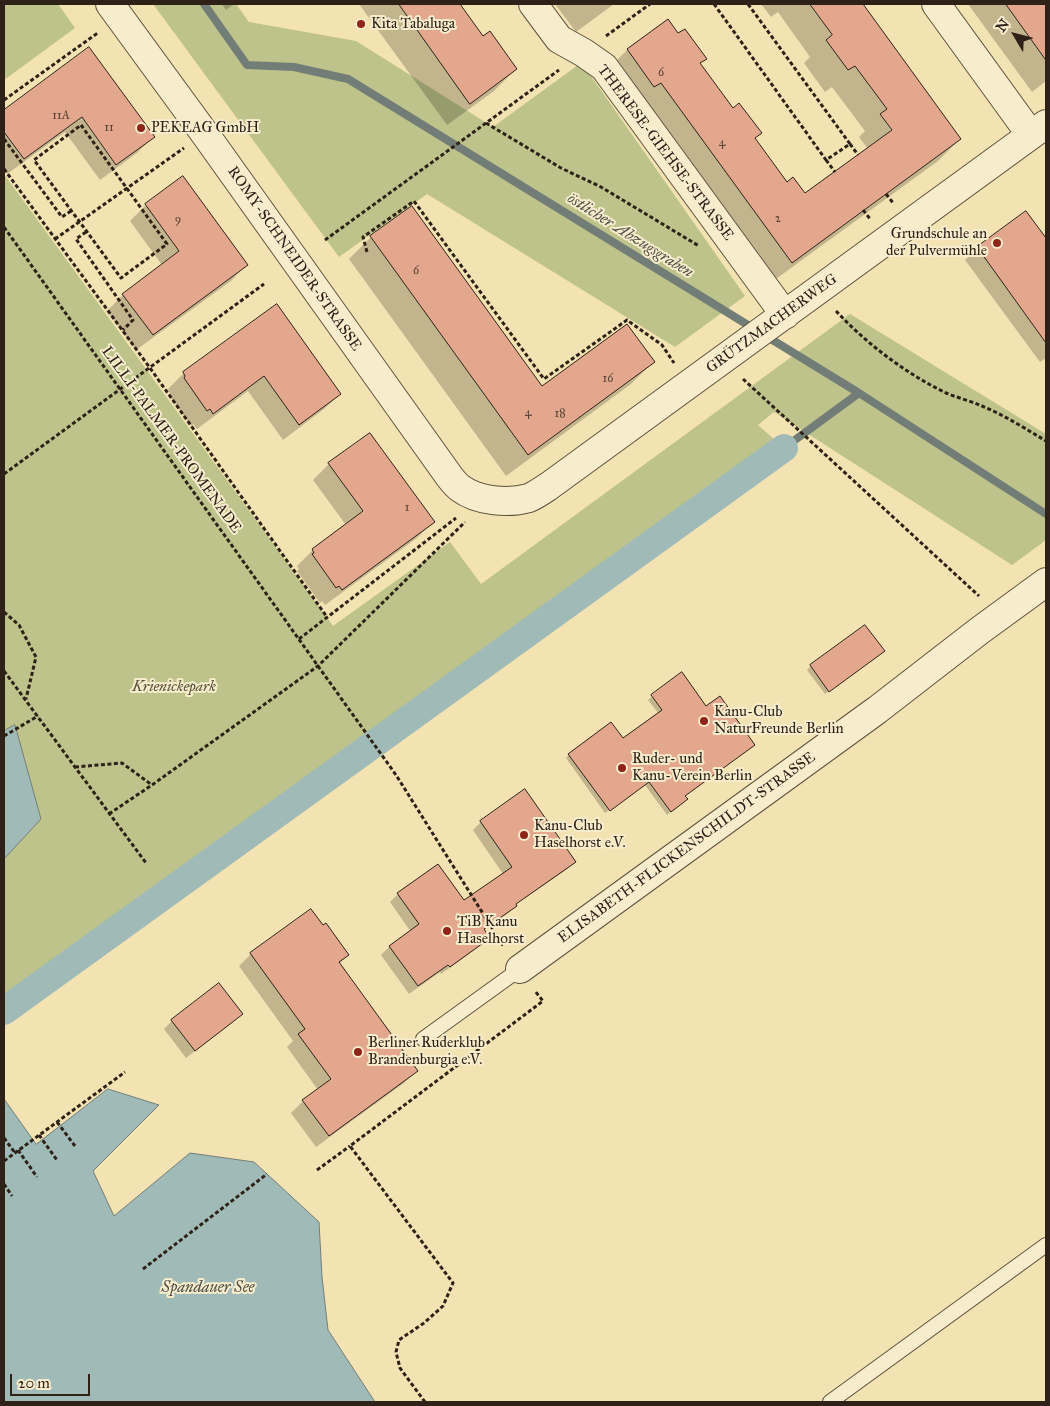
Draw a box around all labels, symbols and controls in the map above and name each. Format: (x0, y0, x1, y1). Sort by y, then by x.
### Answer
north arrow (990, 10, 1040, 60)
place label: Kita Tabaluga (371, 15, 455, 33)
text: N (992, 16, 1013, 36)
marker: Kita Tabaluga (355, 18, 367, 30)
street label: THERESE-GIEHSE-STRASSE (593, 62, 737, 244)
house number: 6 (658, 66, 664, 80)
house number: 11A (52, 109, 70, 123)
place label: PEKEAG GmbH (151, 119, 259, 137)
house number: 11 (104, 121, 114, 135)
marker: PEKEAG GmbH (135, 122, 147, 134)
house number: 4 (719, 136, 725, 150)
street label: ROMY-SCHNEIDER-STRASSE (223, 163, 365, 355)
water label: östlicher Abzugsgraben (564, 190, 696, 282)
house number: 2 (775, 212, 781, 226)
house number: 9 (175, 213, 181, 227)
place label: Grundschule an der Pulvermühle (886, 225, 987, 260)
marker: Grundschule an der Pulvermühle (991, 237, 1003, 249)
house number: 6 (413, 264, 419, 278)
street label: GRÜTZMACHERWEG (703, 270, 841, 378)
street label: LILLI-PALMER-PROMENADE (97, 343, 245, 537)
house number: 16 (603, 372, 613, 386)
house number: 4 (525, 406, 531, 420)
house number: 18 (554, 407, 566, 421)
house number: 1 (405, 501, 409, 515)
park label: Krienickepark (132, 678, 216, 696)
place label: Kanu-Club NaturFreunde Berlin (714, 703, 844, 738)
marker: Kanu-Club NaturFreunde Berlin (698, 715, 710, 727)
street label: ELISABETH-FLICKENSCHILDT-STRASSE (555, 749, 819, 947)
place label: Ruder- und Kanu-Verein Berlin (632, 750, 752, 785)
marker: Ruder- und Kanu-Verein Berlin (616, 762, 628, 774)
place label: Kanu-Club Haselhorst e.V. (534, 817, 626, 852)
marker: Kanu-Club Haselhorst e.V. (518, 829, 530, 841)
place label: TiB Kanu Haselhorst (457, 913, 524, 948)
marker: TiB Kanu Haselhorst (441, 925, 453, 937)
place label: Berliner Ruderklub Brandenburgia e.V. (368, 1034, 485, 1069)
marker: Berliner Ruderklub Brandenburgia e.V. (352, 1046, 364, 1058)
water label: Spandauer See (161, 1278, 255, 1298)
scale bar (12, 1364, 92, 1396)
text: 20 m (18, 1374, 50, 1392)

